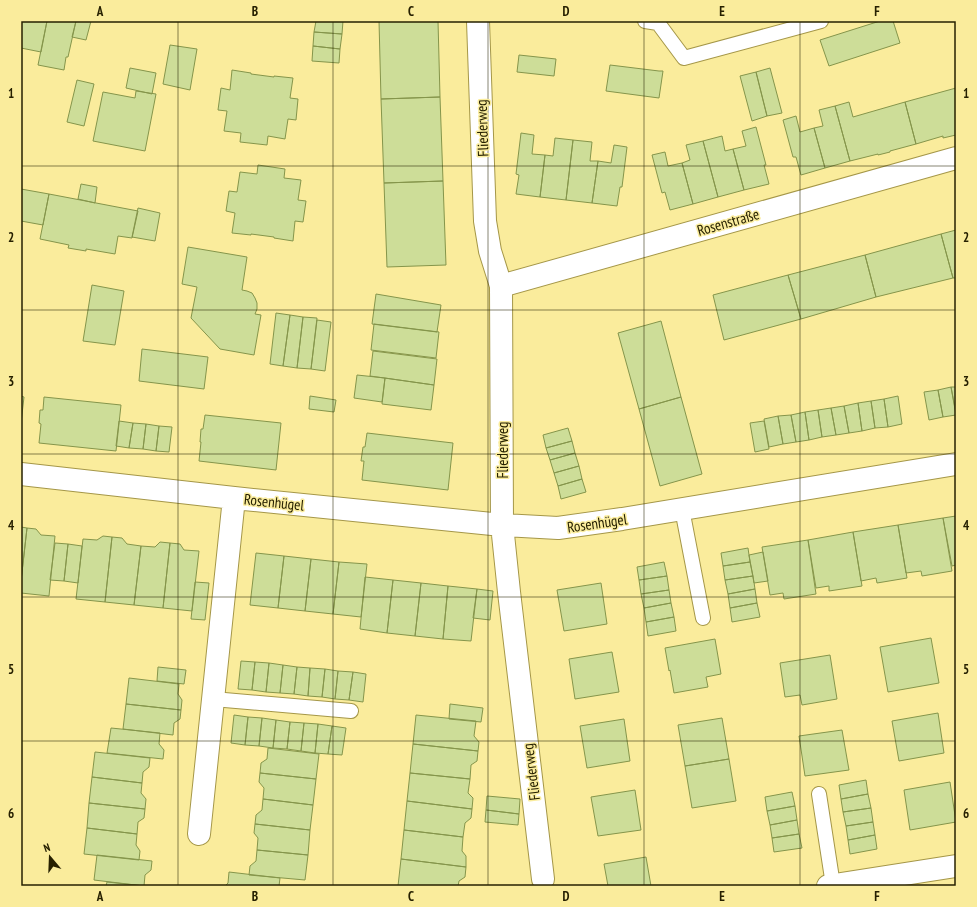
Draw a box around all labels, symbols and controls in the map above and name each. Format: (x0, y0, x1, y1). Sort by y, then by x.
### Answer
text: A (96, 3, 104, 20)
text: B (252, 3, 258, 20)
text: C (408, 3, 414, 20)
text: D (563, 3, 570, 20)
text: E (719, 3, 725, 20)
text: F (874, 3, 880, 20)
text: 1 (8, 85, 14, 102)
text: 1 (963, 85, 969, 102)
street label: Fliederweg (472, 99, 492, 157)
street label: Rosenstraße (695, 204, 761, 240)
text: 2 (8, 229, 14, 246)
text: 2 (963, 229, 969, 246)
text: 3 (8, 373, 14, 390)
text: 3 (963, 373, 969, 390)
street label: Fliederweg (493, 421, 512, 479)
street label: Rosenhügel (243, 489, 305, 515)
street label: Rosenhügel (566, 509, 629, 537)
text: 4 (8, 517, 15, 534)
text: 4 (963, 517, 970, 534)
text: 5 (8, 661, 14, 678)
text: 5 (963, 661, 969, 678)
street label: Fliederweg (518, 742, 544, 802)
text: 6 (8, 805, 14, 822)
text: 6 (963, 805, 969, 822)
north arrow (30, 837, 70, 877)
text: N (42, 840, 52, 855)
text: A (96, 888, 104, 905)
text: B (252, 888, 258, 905)
text: C (408, 888, 414, 905)
text: D (563, 888, 570, 905)
text: E (719, 888, 725, 905)
text: F (874, 888, 880, 905)

